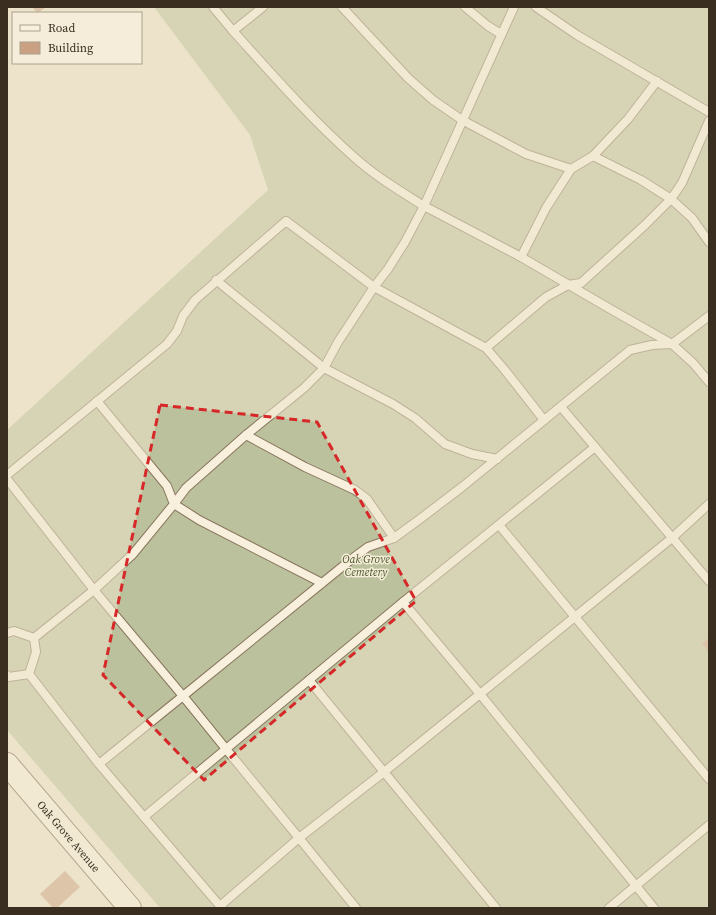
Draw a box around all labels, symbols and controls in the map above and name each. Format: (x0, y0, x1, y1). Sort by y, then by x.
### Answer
legend (12, 12, 142, 64)
text: Road (48, 20, 75, 36)
text: Building (48, 40, 93, 56)
park label: Oak Grove Cemetery (342, 552, 390, 580)
street label: Oak Grove Avenue (33, 798, 103, 876)

